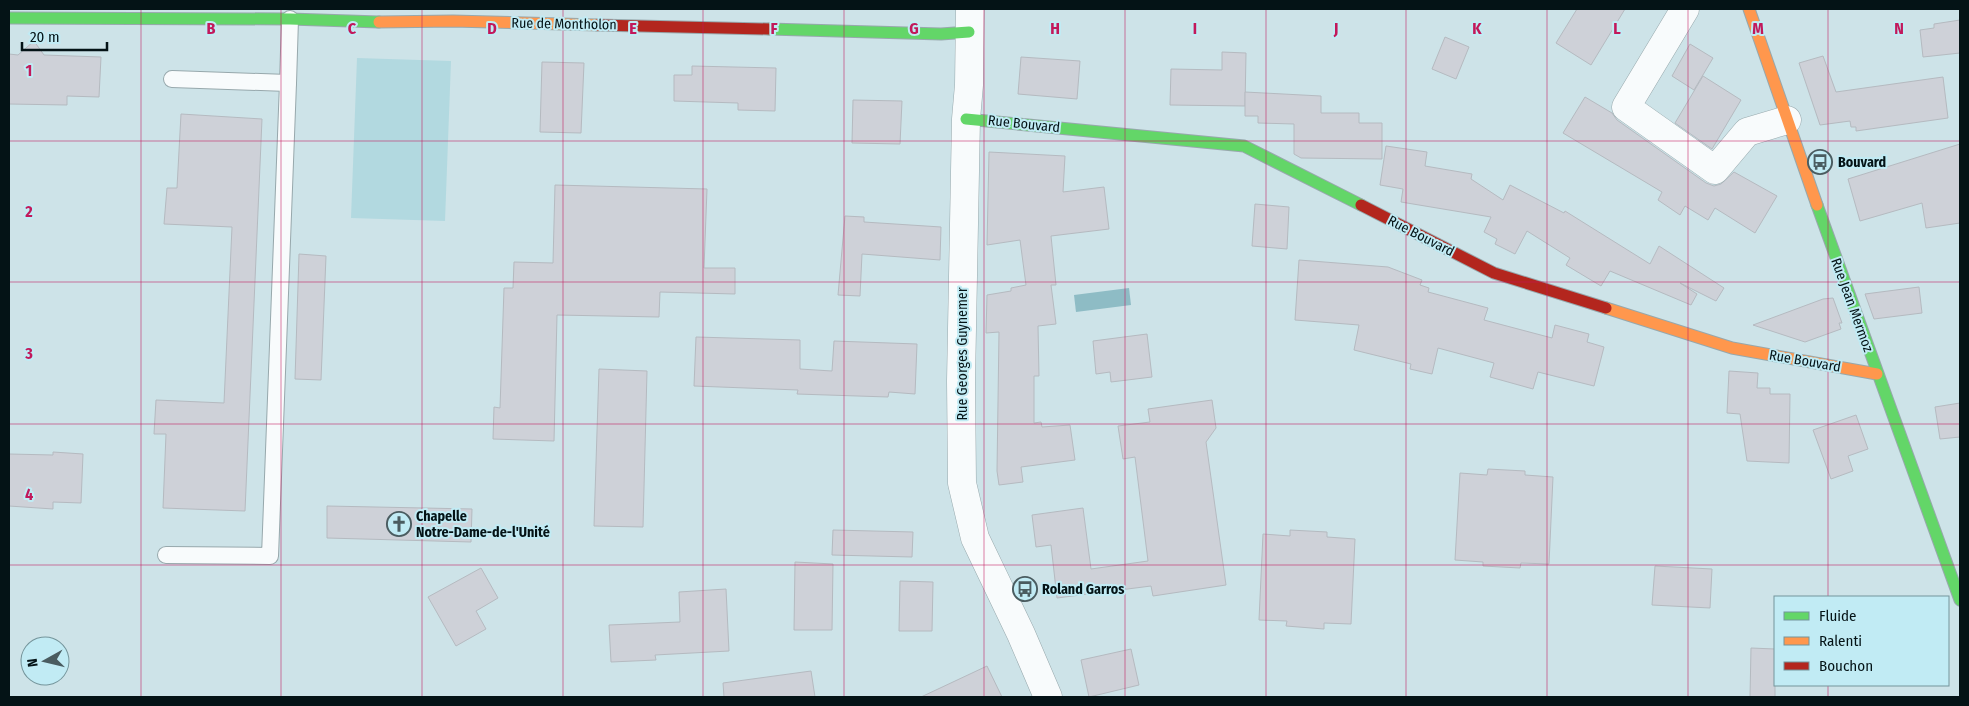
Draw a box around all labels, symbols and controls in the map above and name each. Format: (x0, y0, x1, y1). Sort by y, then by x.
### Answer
street label: Rue de Montholon (511, 15, 617, 33)
text: B (207, 19, 216, 38)
text: C (348, 19, 357, 38)
text: D (487, 19, 497, 38)
text: E (629, 19, 637, 38)
text: F (770, 19, 778, 38)
text: G (909, 19, 919, 38)
text: H (1050, 19, 1060, 38)
text: I (1193, 19, 1197, 38)
text: J (1333, 19, 1338, 38)
text: K (1472, 19, 1482, 38)
text: L (1613, 19, 1621, 38)
text: M (1752, 19, 1764, 38)
text: N (1894, 19, 1904, 38)
scale bar (22, 20, 108, 52)
text: 20 m (30, 28, 60, 46)
text: 1 (26, 61, 32, 80)
street label: Rue Bouvard (987, 112, 1061, 136)
bus stop icon: Bouvard (1807, 149, 1833, 175)
place label: Bouvard (1838, 154, 1886, 171)
text: 2 (24, 202, 33, 221)
street label: Rue Bouvard (1385, 212, 1457, 260)
street label: Rue Jean Mermoz (1827, 256, 1877, 355)
street label: Rue Georges Guynemer (954, 287, 971, 421)
text: 3 (24, 344, 33, 363)
street label: Rue Bouvard (1768, 346, 1842, 376)
text: 4 (25, 485, 33, 504)
place label: Chapelle Notre-Dame-de-l'Unité (416, 508, 550, 541)
church icon: Chapelle Notre-Dame-de-l'Unité (386, 511, 412, 537)
bus stop icon: Roland Garros (1012, 576, 1038, 602)
place label: Roland Garros (1042, 581, 1124, 598)
legend (1774, 596, 1949, 686)
text: Fluide (1819, 607, 1856, 625)
text: Ralenti (1819, 632, 1862, 650)
north arrow (20, 636, 70, 686)
text: N (24, 657, 42, 668)
text: Bouchon (1819, 657, 1873, 675)

